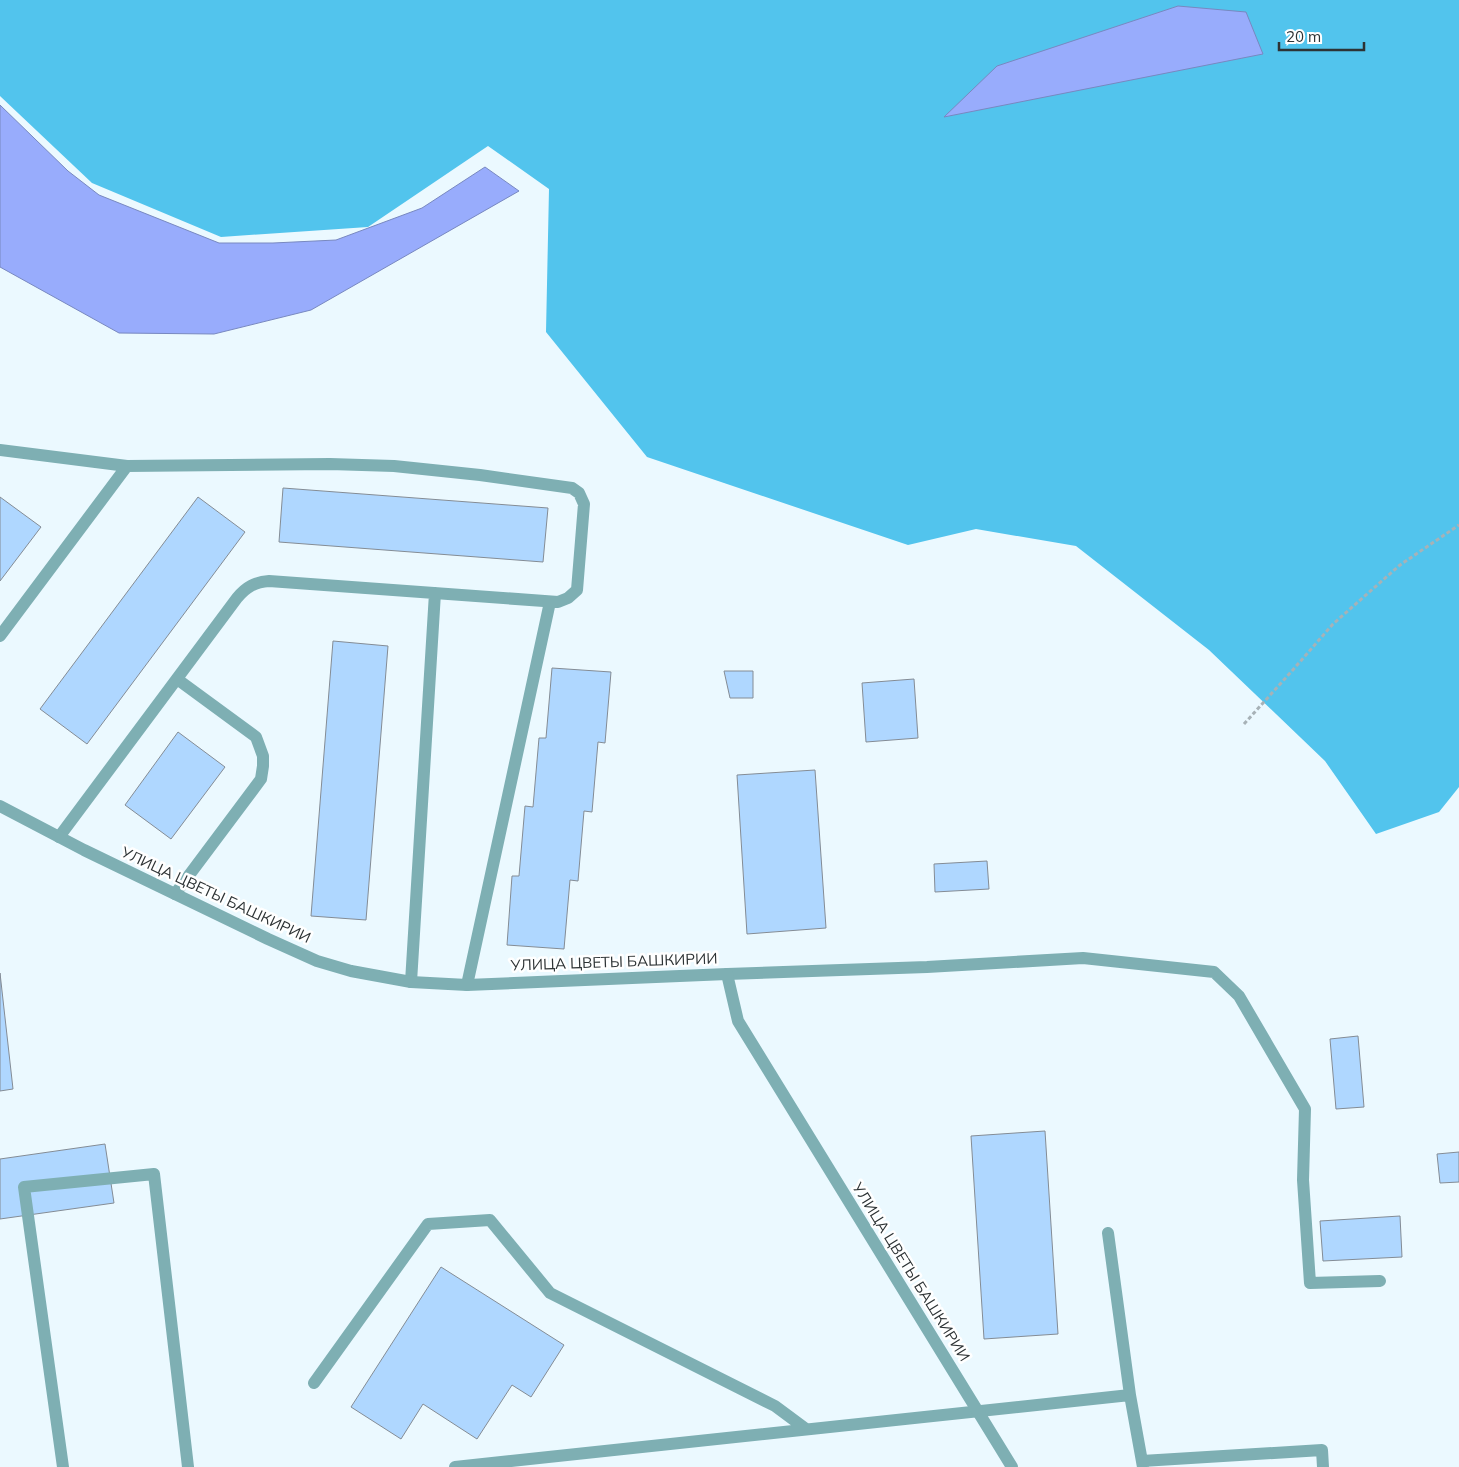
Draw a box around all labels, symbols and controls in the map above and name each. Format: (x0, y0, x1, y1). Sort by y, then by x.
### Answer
scale bar (1279, 20, 1364, 52)
text: 20 m (1286, 27, 1321, 46)
street label: УЛИЦА ЦВЕТЫ БАШКИРИИ (117, 842, 314, 947)
street label: УЛИЦА ЦВЕТЫ БАШКИРИИ (509, 948, 718, 975)
street label: УЛИЦА ЦВЕТЫ БАШКИРИИ (848, 1178, 974, 1365)

